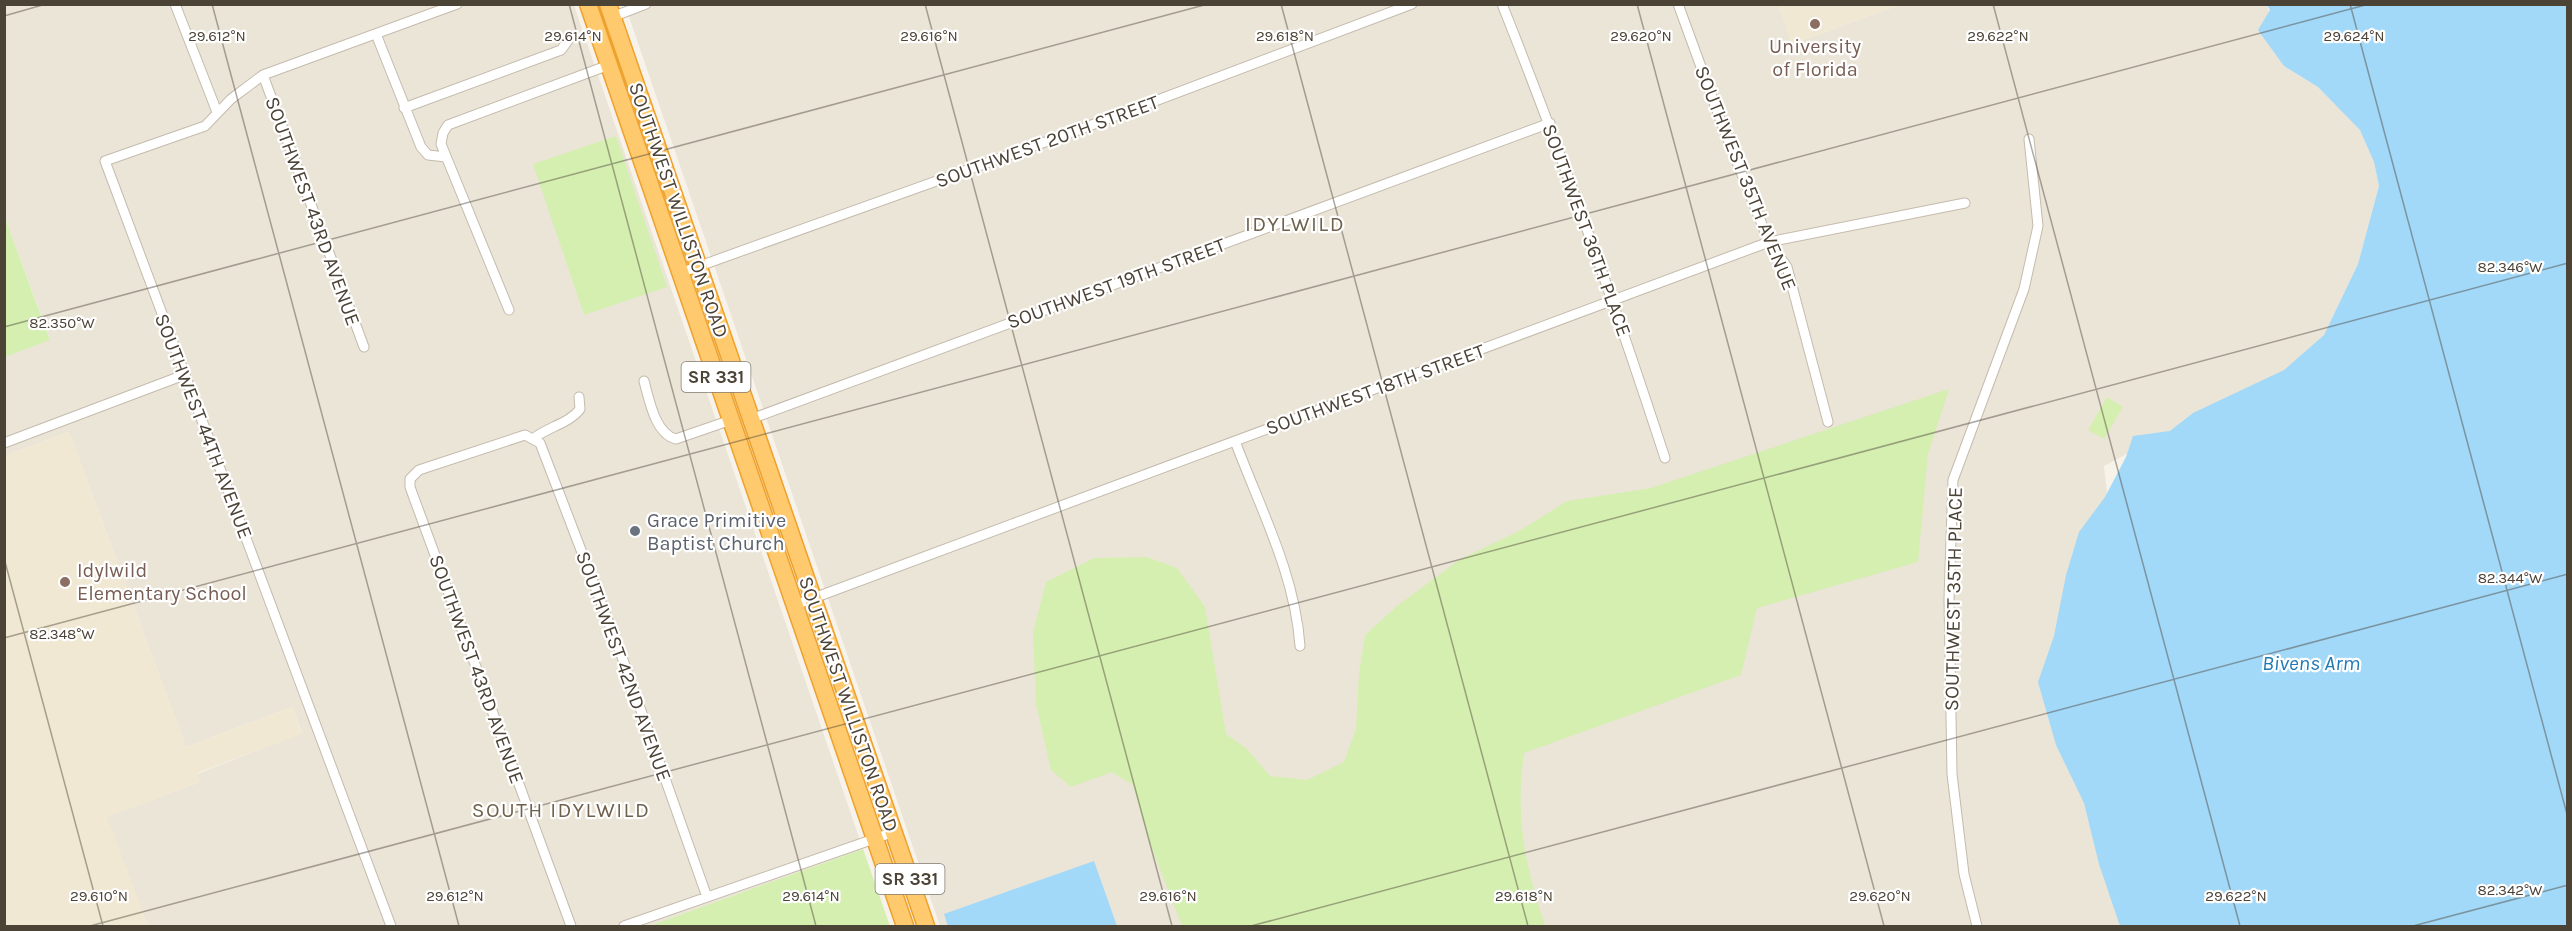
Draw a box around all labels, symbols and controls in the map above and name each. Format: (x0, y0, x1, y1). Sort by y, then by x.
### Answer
marker: University of Florida (1808, 17, 1822, 31)
text: 29.612°N (188, 27, 246, 45)
text: 29.614°N (544, 27, 602, 45)
text: 29.616°N (900, 27, 958, 45)
text: 29.618°N (1256, 27, 1314, 45)
text: 29.620°N (1610, 27, 1672, 45)
text: 29.622°N (1967, 27, 2029, 45)
text: 29.624°N (2323, 27, 2385, 45)
place label: University of Florida (1769, 35, 1861, 81)
street label: SOUTHWEST 35TH AVENUE (1690, 63, 1801, 294)
street label: SOUTHWEST WILLISTON ROAD (624, 79, 733, 341)
street label: SOUTHWEST 20TH STREET (932, 90, 1162, 193)
street label: SOUTHWEST 43RD AVENUE (260, 94, 365, 329)
street label: SOUTHWEST 36TH PLACE (1537, 121, 1636, 339)
district label: IDYLWILD (1245, 212, 1345, 236)
street label: SOUTHWEST 19TH STREET (1004, 233, 1228, 334)
text: 82.346°W (2478, 258, 2543, 276)
street label: SOUTHWEST 44TH AVENUE (150, 310, 257, 542)
text: 82.350°W (29, 314, 95, 332)
street label: SOUTHWEST 18TH STREET (1263, 339, 1488, 440)
road number: SR 331 (682, 362, 750, 392)
street label: SOUTHWEST 35TH PLACE (1940, 487, 1967, 711)
place label: Grace Primitive Baptist Church (647, 509, 786, 555)
marker: Grace Primitive Baptist Church (628, 524, 642, 538)
street label: SOUTHWEST 42ND AVENUE (571, 548, 676, 784)
street label: SOUTHWEST 43RD AVENUE (424, 552, 529, 787)
place label: Idylwild Elementary School (77, 559, 247, 605)
text: 82.344°W (2478, 569, 2543, 587)
street label: SOUTHWEST WILLISTON ROAD (794, 573, 903, 835)
marker: Idylwild Elementary School (58, 575, 72, 589)
text: 82.348°W (29, 625, 95, 643)
water label: Bivens Arm (2262, 651, 2360, 675)
district label: SOUTH IDYLWILD (472, 798, 650, 822)
road number: SR 331 (876, 864, 944, 894)
text: 82.342°W (2477, 881, 2543, 899)
text: 29.610°N (70, 887, 128, 905)
text: 29.612°N (426, 887, 484, 905)
text: 29.614°N (782, 887, 840, 905)
text: 29.616°N (1139, 887, 1197, 905)
text: 29.618°N (1495, 887, 1553, 905)
text: 29.620°N (1849, 887, 1911, 905)
text: 29.622°N (2205, 887, 2267, 905)

